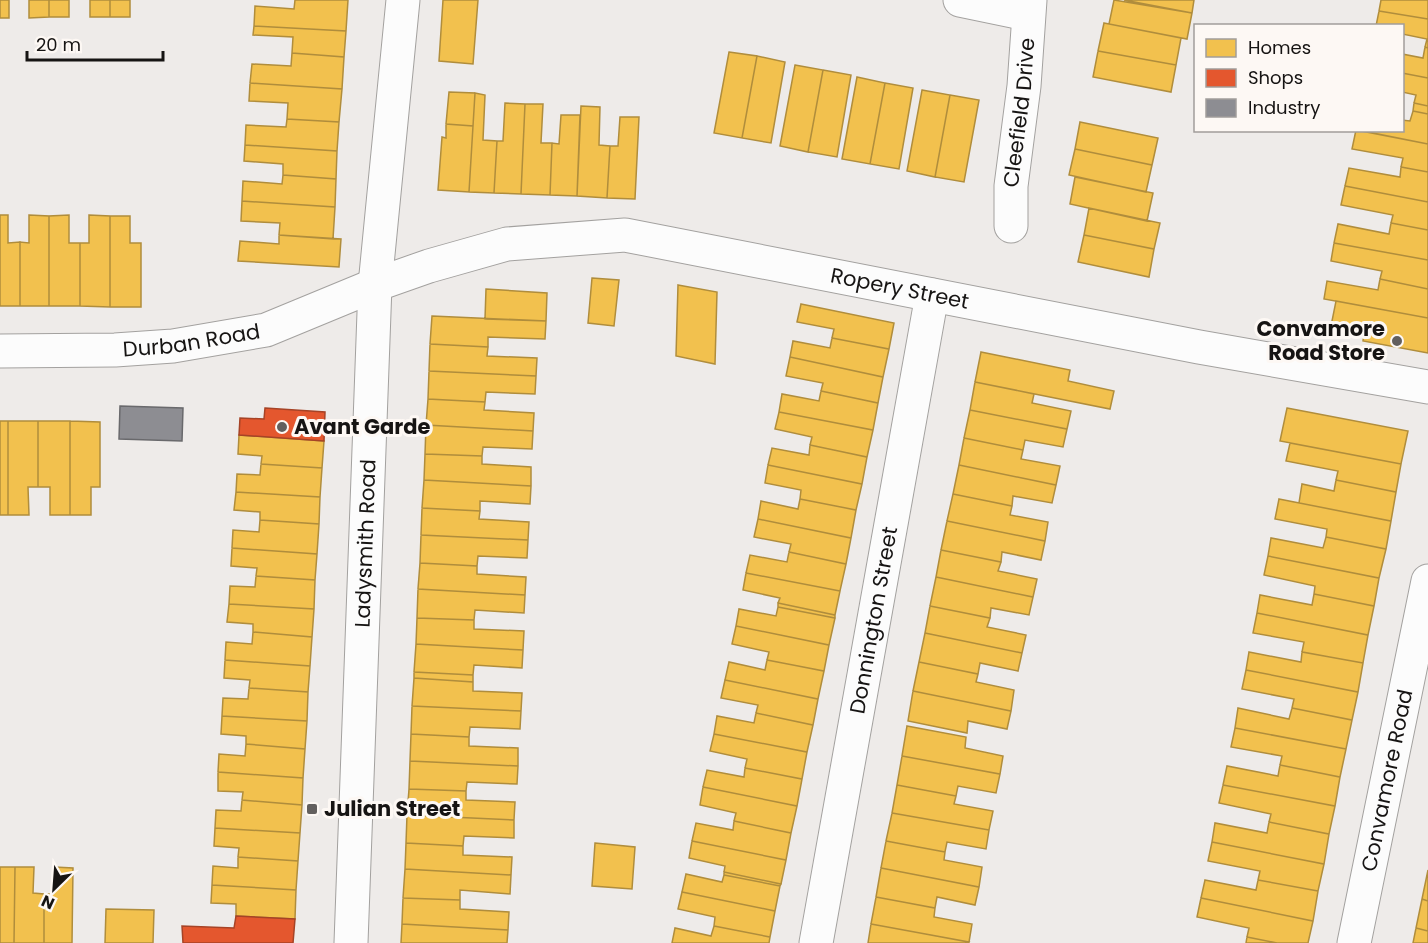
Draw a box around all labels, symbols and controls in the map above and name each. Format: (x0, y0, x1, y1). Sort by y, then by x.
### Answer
scale bar (27, 24, 164, 62)
legend (1194, 24, 1404, 132)
text: 20 m (36, 32, 81, 57)
text: Homes (1248, 35, 1311, 60)
street label: Cleefield Drive (996, 37, 1041, 189)
text: Shops (1248, 65, 1303, 90)
text: Industry (1248, 95, 1320, 120)
street label: Ropery Street (828, 260, 971, 316)
place label: Convamore Road Store (1257, 314, 1385, 367)
street label: Durban Road (122, 316, 262, 363)
marker: Convamore Road Store (1390, 334, 1404, 348)
place label: Avant Garde (294, 412, 431, 441)
marker: Avant Garde (275, 420, 289, 434)
street label: Ladysmith Road (348, 459, 383, 628)
street label: Donnington Street (842, 524, 904, 716)
street label: Convamore Road (1354, 687, 1420, 874)
place label: Julian Street (324, 794, 460, 823)
marker: Julian Street (305, 802, 319, 816)
north arrow (24, 859, 84, 919)
text: N (38, 889, 58, 915)

